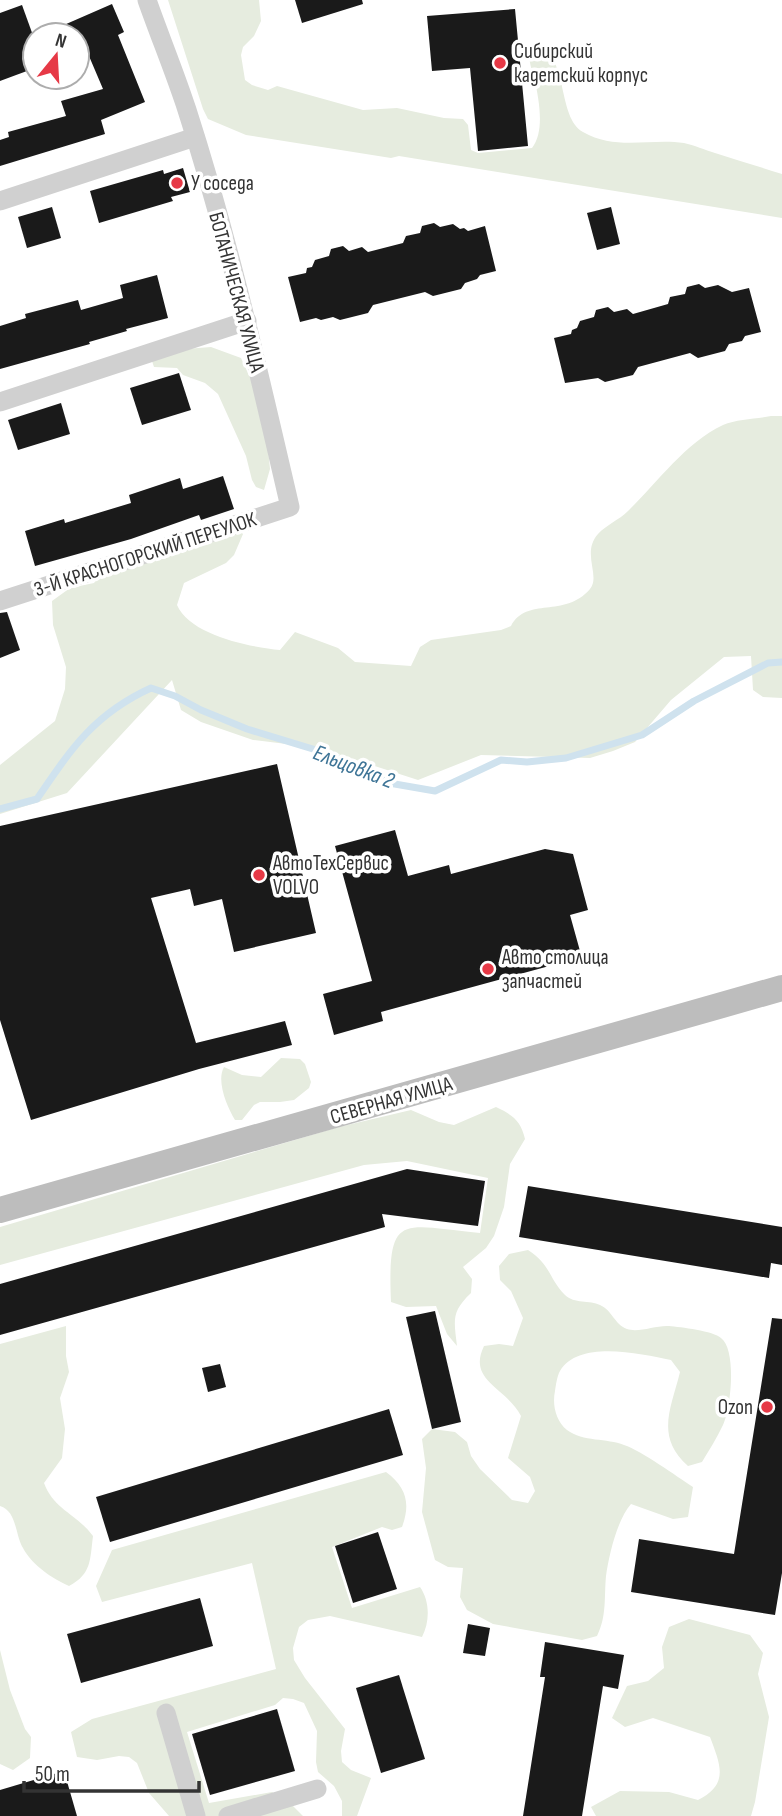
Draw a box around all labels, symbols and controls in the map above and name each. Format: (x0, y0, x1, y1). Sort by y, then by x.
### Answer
north arrow (21, 21, 91, 91)
text: N (52, 29, 69, 54)
place label: Сибирский кадетский корпус (514, 39, 648, 88)
marker: Сибирский кадетский корпус (492, 55, 508, 71)
place label: У соседа (191, 171, 254, 196)
marker: У соседа (169, 175, 185, 191)
street label: БОТАНИЧЕСКАЯ УЛИЦА (203, 209, 270, 376)
street label: 3-Й КРАСНОГОРСКИЙ ПЕРЕУЛОК (31, 507, 260, 602)
water label: Ельцовка 2 (309, 739, 399, 795)
place label: АвтоТехСервис VOLVO (272, 851, 389, 900)
marker: АвтоТехСервис VOLVO (251, 867, 267, 883)
place label: Авто столица запчастей (501, 945, 609, 994)
marker: Авто столица запчастей (480, 961, 496, 977)
street label: СЕВЕРНАЯ УЛИЦА (327, 1071, 456, 1130)
place label: Ozon (718, 1395, 753, 1420)
marker: Ozon (759, 1399, 775, 1415)
scale bar (24, 1750, 200, 1794)
text: 50 m (35, 1762, 70, 1787)

